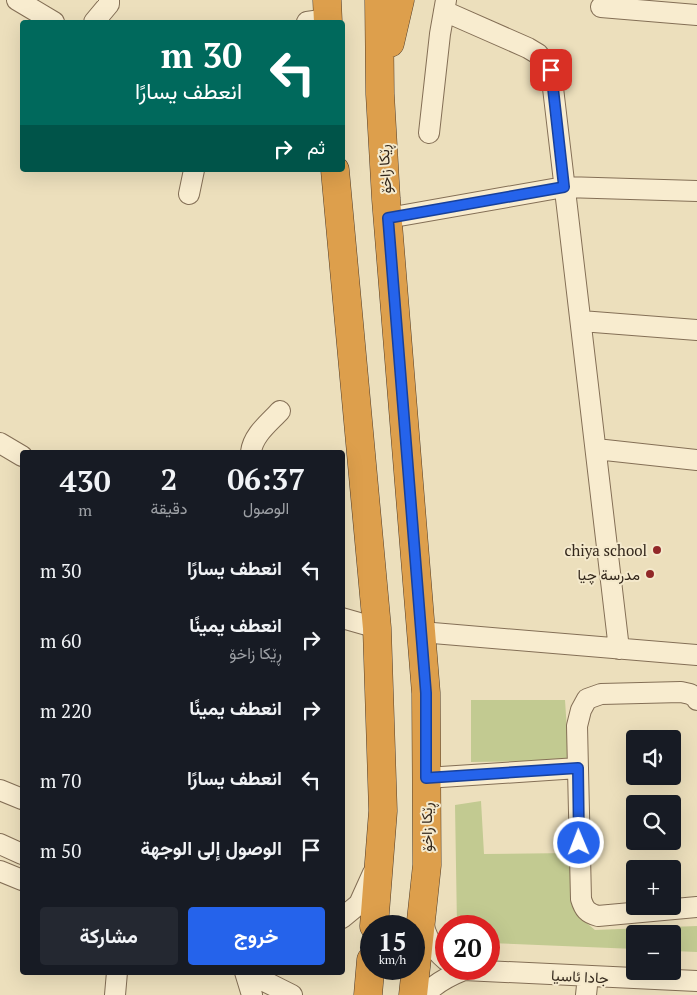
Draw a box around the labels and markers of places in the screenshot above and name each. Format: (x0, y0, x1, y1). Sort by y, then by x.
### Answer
pin (530, 49, 572, 91)
place label: chiya school (564, 540, 647, 560)
marker: chiya school (651, 544, 663, 556)
place label: مدرسة چيا (577, 564, 640, 585)
marker: مدرسة چيا (644, 568, 656, 580)

